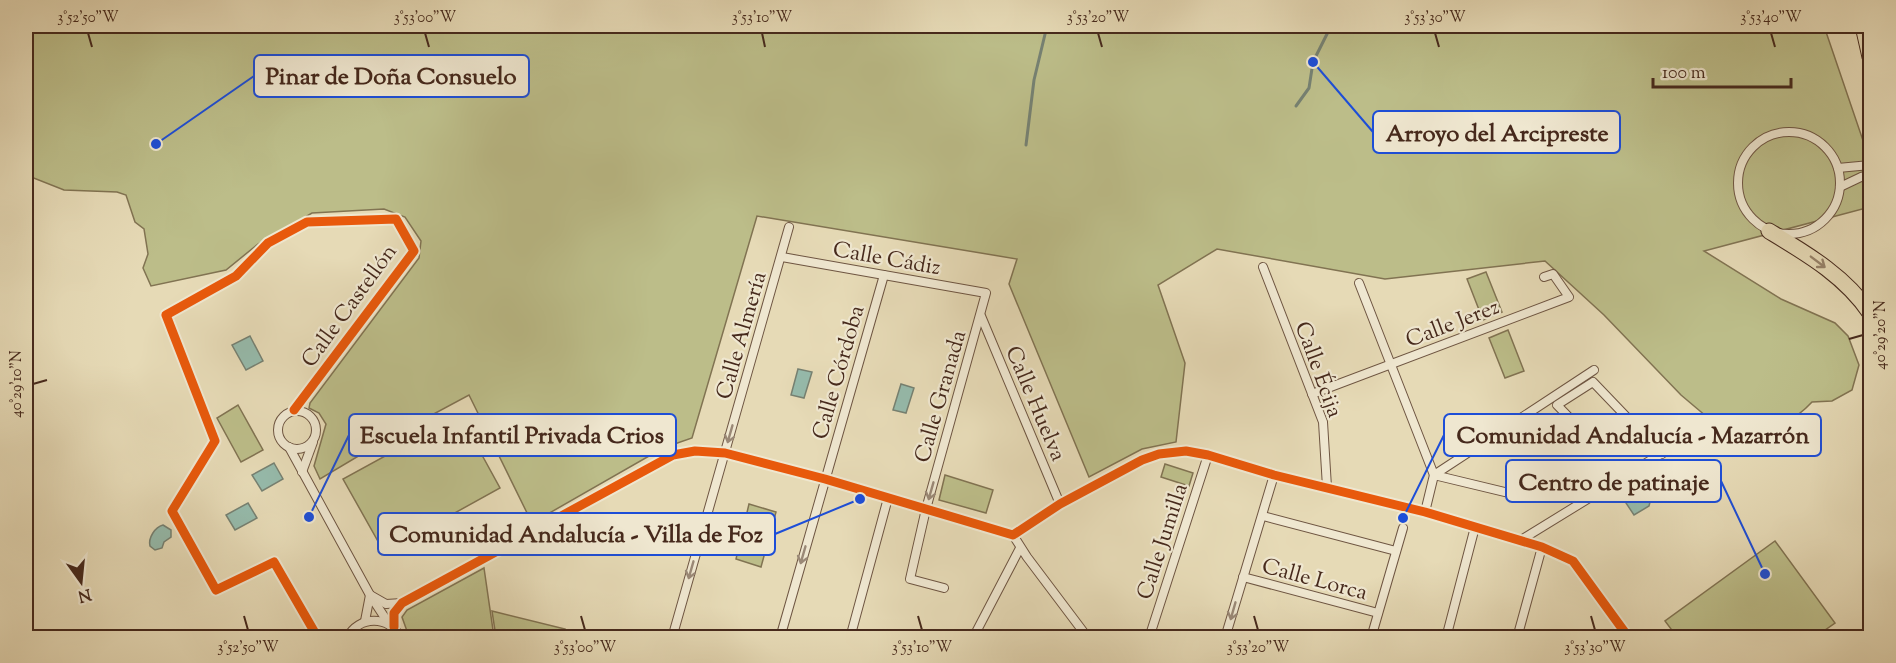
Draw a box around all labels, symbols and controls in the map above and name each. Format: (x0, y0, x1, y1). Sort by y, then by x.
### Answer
text: 3°52'50"W (57, 8, 119, 29)
text: 3°53'00"W (394, 8, 457, 29)
text: 3°53'10"W (732, 8, 793, 29)
text: 3°53'20"W (1067, 8, 1129, 29)
text: 3°53'30"W (1404, 8, 1466, 29)
text: 3°53'40"W (1740, 8, 1802, 29)
scale bar (1653, 51, 1791, 89)
callout: Pinar de Doña Consuelo (254, 55, 529, 97)
text: Pinar de Doña Consuelo (265, 61, 517, 95)
text: 100 m (1662, 61, 1706, 87)
callout: Arroyo del Arcipreste (1373, 111, 1620, 153)
text: Arroyo del Arcipreste (1385, 118, 1609, 152)
street label: Calle Cádiz (830, 235, 943, 285)
street label: Calle Castellón (295, 238, 406, 375)
one-way arrow (1810, 256, 1826, 268)
street label: Calle Almería (709, 268, 776, 403)
street label: Calle Jerez (1402, 292, 1505, 357)
text: 40°29'20"N (1871, 300, 1892, 370)
street label: Calle Córdoba (805, 302, 874, 444)
street label: Calle Écija (1285, 317, 1350, 423)
street label: Calle Granada (908, 327, 976, 467)
street label: Calle Huelva (996, 342, 1073, 467)
text: 40°29'10"N (7, 350, 28, 418)
callout: Escuela Infantil Privada Crios (349, 414, 676, 456)
callout: Comunidad Andalucía - Mazarrón (1444, 414, 1821, 456)
text: Escuela Infantil Privada Crios (360, 420, 664, 454)
text: Comunidad Andalucía - Mazarrón (1457, 420, 1810, 454)
one-way arrow (724, 424, 735, 443)
callout: Centro de patinaje (1506, 460, 1721, 502)
text: Centro de patinaje (1519, 467, 1709, 501)
street label: Calle Jumilla (1130, 480, 1198, 604)
one-way arrow (925, 481, 937, 500)
callout: Comunidad Andalucía - Villa de Foz (378, 513, 775, 555)
text: Comunidad Andalucía - Villa de Foz (389, 519, 763, 553)
one-way arrow (797, 545, 809, 564)
street label: Calle Lorca (1258, 551, 1371, 610)
north arrow (51, 552, 111, 612)
one-way arrow (685, 560, 697, 579)
text: N (75, 581, 93, 607)
one-way arrow (1227, 601, 1238, 620)
text: 3°52'50"W (217, 638, 279, 659)
text: 3°53'00"W (554, 638, 617, 659)
text: 3°53'10"W (892, 638, 953, 659)
text: 3°53'20"W (1227, 638, 1289, 659)
text: 3°53'30"W (1564, 638, 1626, 659)

